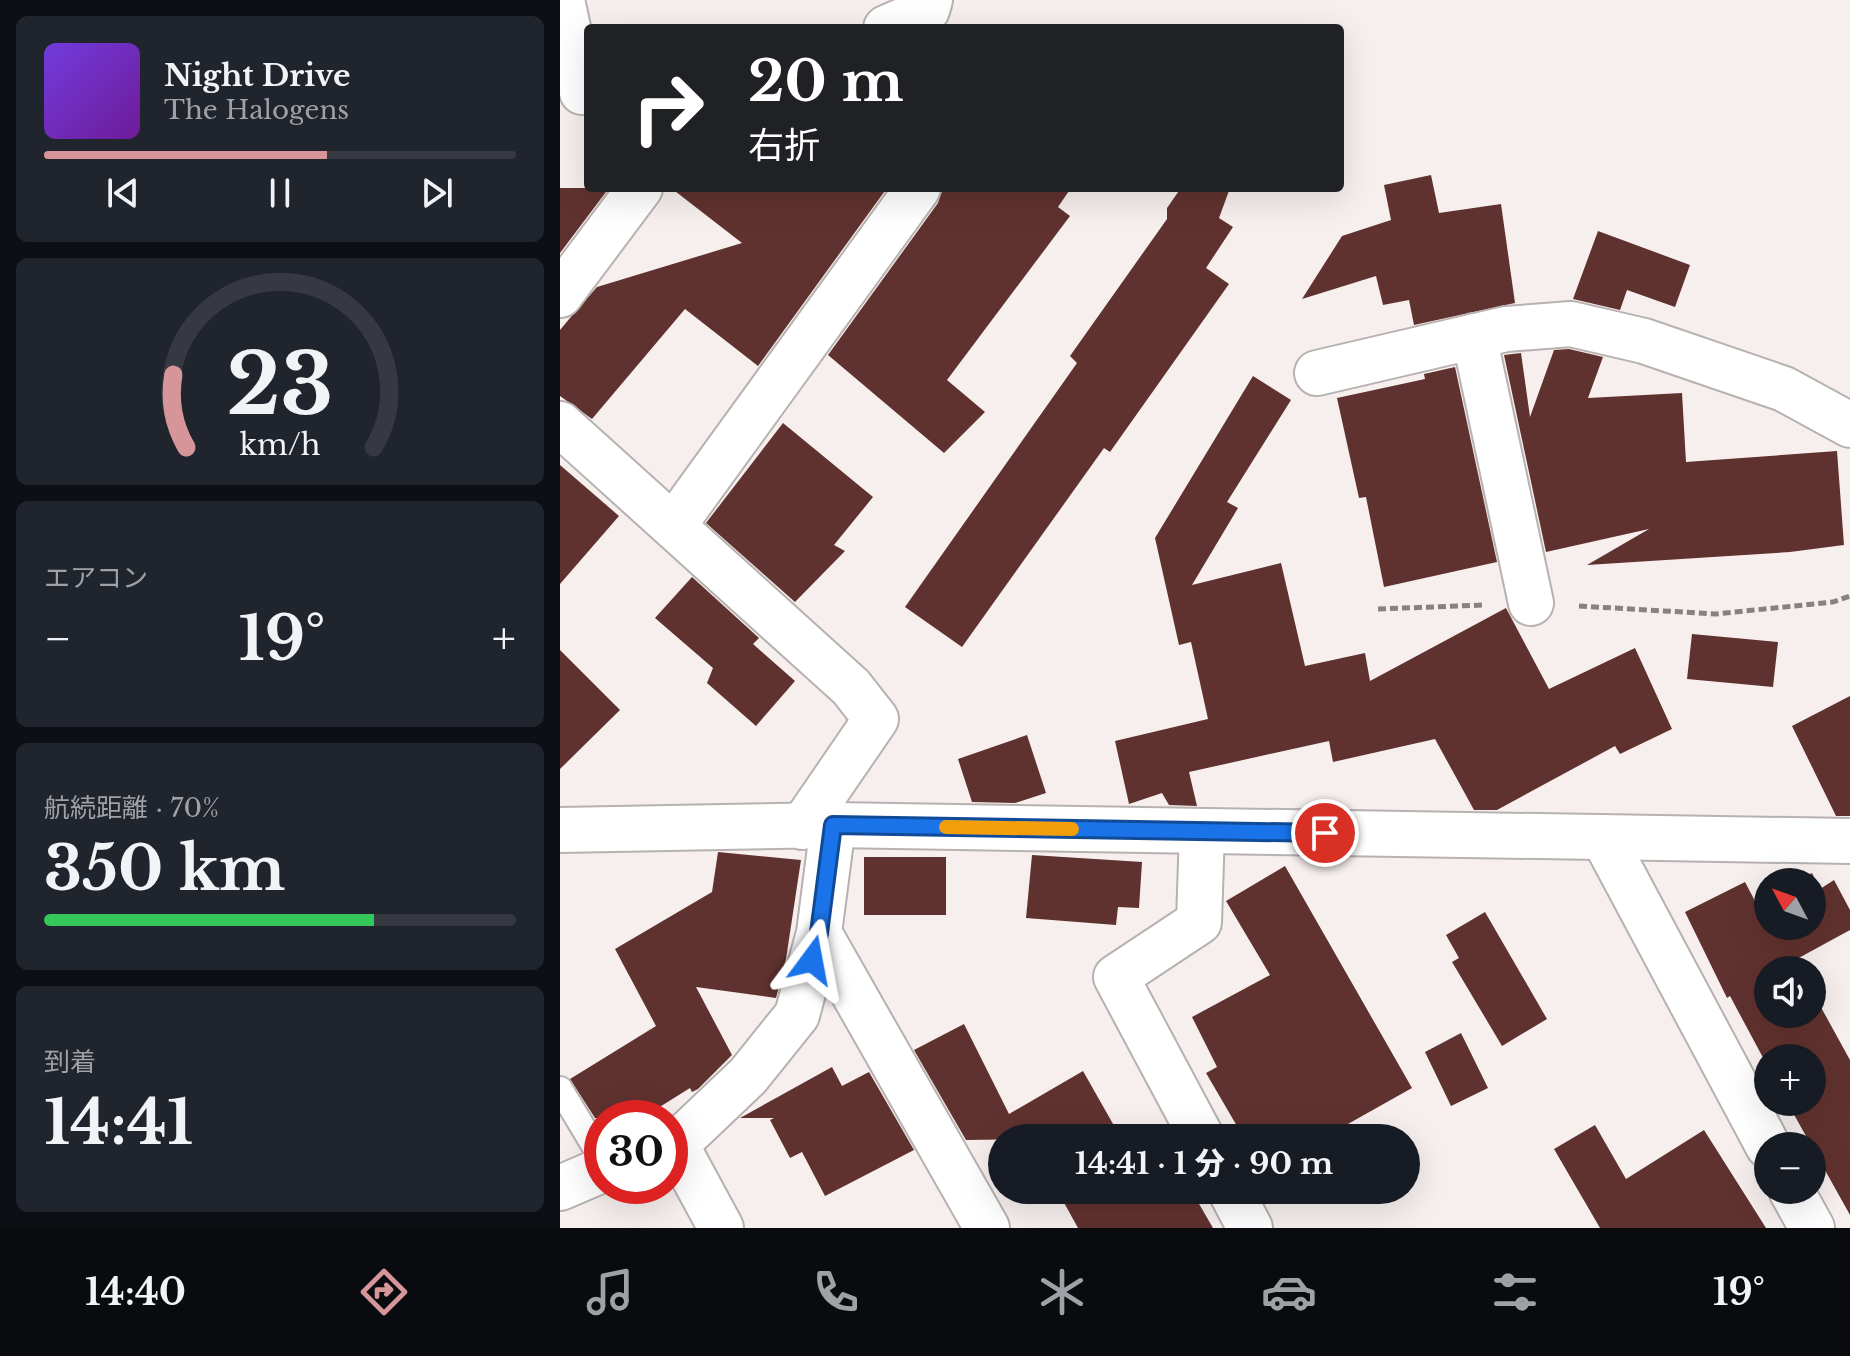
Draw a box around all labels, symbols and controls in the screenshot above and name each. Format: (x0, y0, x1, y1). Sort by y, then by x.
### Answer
text: 20 m (748, 47, 904, 116)
icon: right (616, 56, 720, 160)
text: Night Drive (164, 57, 350, 94)
text: The Halogens (164, 94, 349, 126)
text: 右折 (748, 123, 820, 168)
icon: previous (101, 171, 145, 215)
icon: pause (258, 171, 302, 215)
icon: next (415, 171, 459, 215)
text: 23 (226, 332, 334, 435)
text: km/h (239, 427, 321, 463)
text: エアコン (44, 562, 148, 594)
text: 19° (239, 602, 325, 676)
text: − (44, 611, 72, 666)
text: + (492, 611, 516, 666)
text: 航続距離 · 70% (44, 792, 219, 824)
pin (1291, 799, 1359, 867)
icon: arrive (1303, 811, 1347, 855)
text: 350 km (44, 832, 285, 906)
north arrow (1754, 868, 1826, 940)
map controls (1754, 868, 1826, 1204)
position arrow (770, 918, 854, 1002)
button: sound (1754, 956, 1826, 1028)
button: + (1754, 1044, 1826, 1116)
text: 到着 (44, 1046, 96, 1078)
text: 14:41 (44, 1086, 193, 1160)
speed limit sign: 30 (584, 1100, 688, 1204)
button: − (1754, 1132, 1826, 1204)
text: 14:41 · 1 分 · 90 m (1075, 1145, 1333, 1182)
icon: directions (356, 1264, 412, 1320)
icon: music (582, 1264, 638, 1320)
icon: phone (808, 1264, 864, 1320)
icon: climate (1034, 1264, 1090, 1320)
icon: car (1261, 1264, 1317, 1320)
icon: filters (1487, 1264, 1543, 1320)
text: 14:40 (85, 1270, 186, 1315)
text: 19° (1713, 1270, 1765, 1315)

